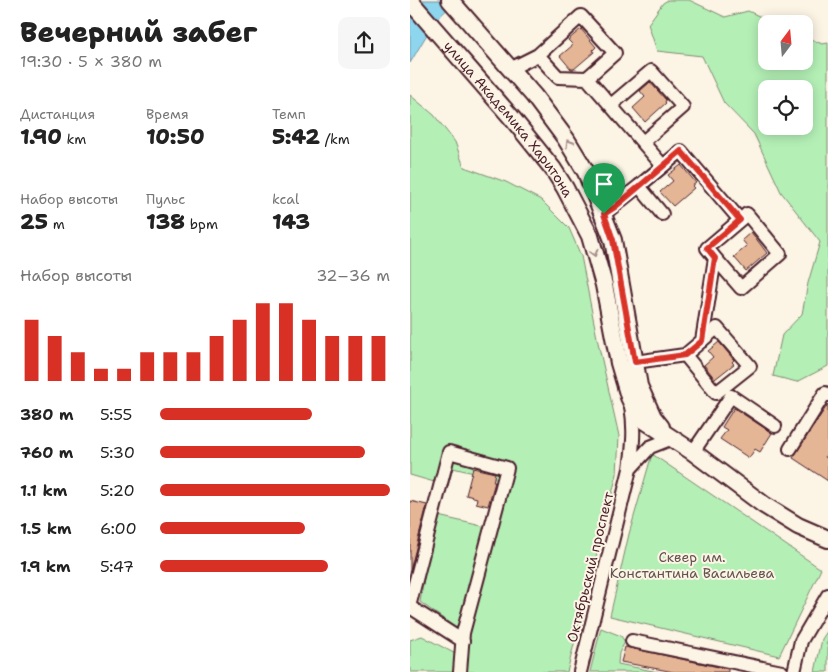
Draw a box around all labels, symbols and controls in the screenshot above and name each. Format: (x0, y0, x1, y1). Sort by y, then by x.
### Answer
text: Вечерний забег (20, 13, 257, 51)
north arrow (758, 15, 812, 70)
map controls (758, 15, 813, 135)
button: share (338, 17, 390, 69)
street label: улица Академика Харитона (440, 37, 577, 201)
text: 19:30 · 5 × 380 m (20, 51, 162, 72)
button: locate (758, 80, 813, 135)
text: Дистанция (20, 105, 95, 123)
text: Время (146, 105, 189, 123)
text: Темп (272, 105, 306, 123)
text: 1.90 (20, 123, 62, 151)
text: 10:50 (146, 123, 205, 151)
text: 5:42 (272, 123, 320, 151)
text: km (62, 130, 86, 148)
text: /km (320, 130, 350, 148)
one-way arrow (565, 140, 575, 149)
pin (583, 163, 625, 214)
icon: arrive (590, 170, 618, 198)
text: Набор высоты (20, 190, 118, 208)
text: Пульс (146, 190, 185, 208)
text: kcal (272, 190, 299, 208)
text: 25 (20, 208, 48, 236)
text: 138 (146, 208, 185, 236)
text: 143 (272, 208, 310, 236)
text: m (48, 215, 65, 233)
text: bpm (185, 215, 218, 233)
one-way arrow (589, 248, 599, 257)
text: Набор высоты (20, 265, 132, 286)
text: 32–36 m (316, 265, 390, 286)
text: 380 m (20, 404, 74, 425)
text: 5:55 (100, 404, 132, 425)
text: 760 m (20, 442, 73, 463)
text: 5:30 (100, 442, 135, 463)
text: 1.1 km (20, 480, 67, 501)
text: 5:20 (100, 480, 135, 501)
street label: Октябрьский проспект (563, 489, 618, 644)
text: 1.5 km (20, 518, 72, 539)
text: 6:00 (100, 518, 137, 539)
park label: Сквер им. Константина Васильева (610, 548, 775, 582)
text: 1.9 km (20, 556, 71, 577)
text: 5:47 (100, 556, 134, 577)

